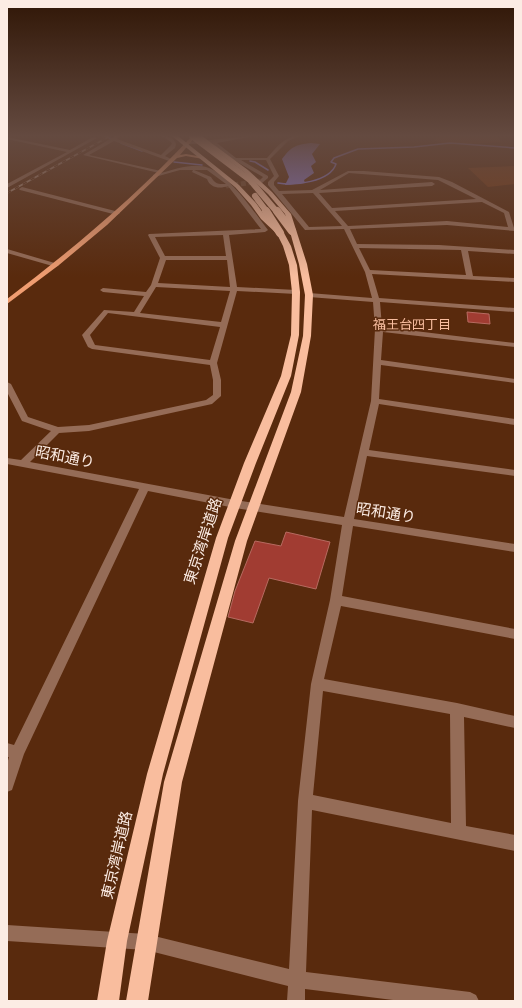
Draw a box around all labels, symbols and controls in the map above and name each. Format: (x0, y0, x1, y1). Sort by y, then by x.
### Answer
district label: 福王台四丁目 (373, 317, 451, 332)
street label: 昭和通り (34, 442, 96, 472)
street label: 東京湾岸道路 (181, 495, 225, 587)
street label: 昭和通り (355, 499, 417, 527)
street label: 東京湾岸道路 (98, 809, 136, 901)

